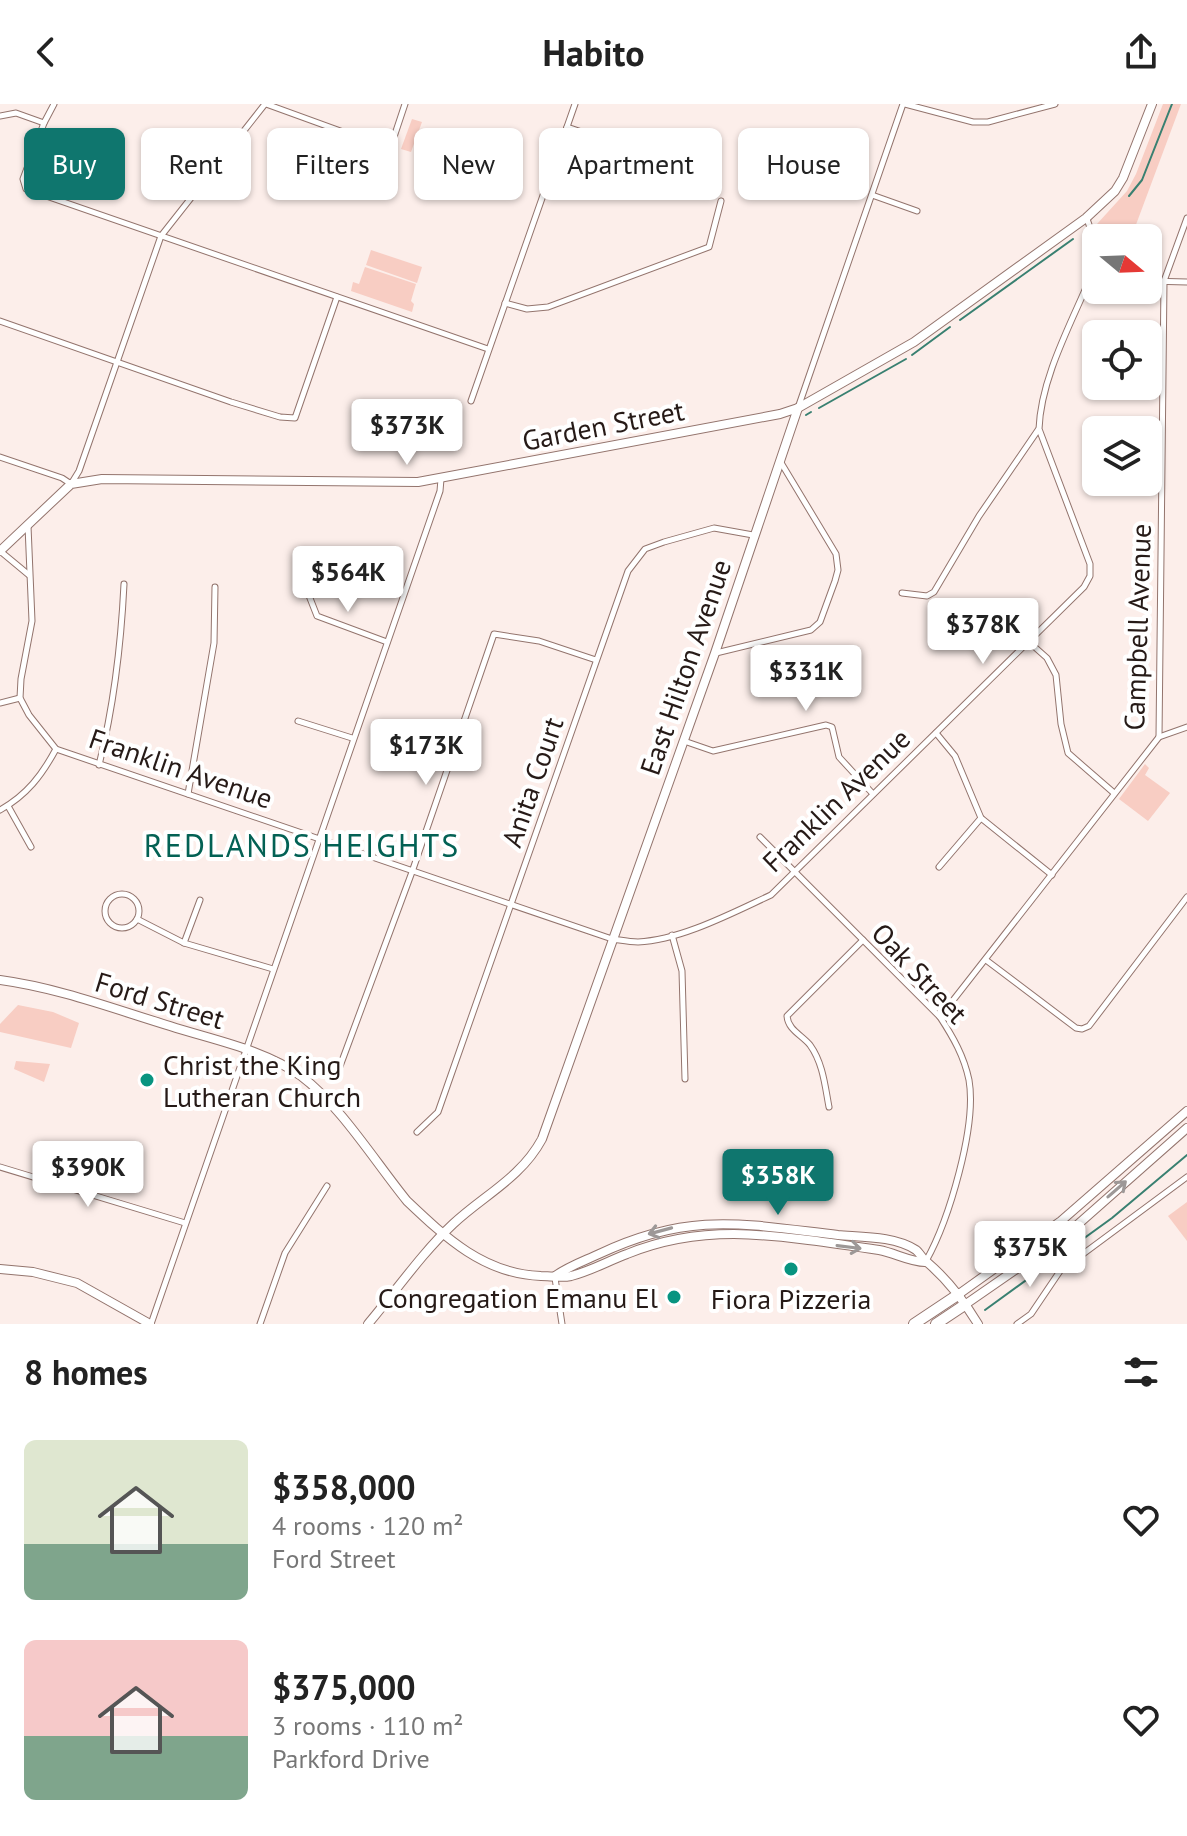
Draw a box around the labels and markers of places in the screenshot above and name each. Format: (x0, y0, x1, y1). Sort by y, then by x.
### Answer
pin: $373K (351, 399, 463, 467)
pin: $564K (292, 546, 404, 614)
pin: $378K (927, 598, 1039, 666)
pin: $331K (750, 645, 862, 713)
pin: $173K (370, 719, 482, 787)
place label: Christ the King Lutheran Church (163, 1046, 361, 1115)
marker: Christ the King Lutheran Church (138, 1071, 156, 1089)
pin: $390K (32, 1141, 144, 1209)
pin: $358K (722, 1149, 834, 1217)
pin: $375K (974, 1221, 1086, 1289)
marker: Fiora Pizzeria (782, 1260, 800, 1278)
place label: Congregation Emanu El (378, 1279, 658, 1316)
place label: Fiora Pizzeria (711, 1280, 871, 1317)
marker: Congregation Emanu El (665, 1288, 683, 1306)

